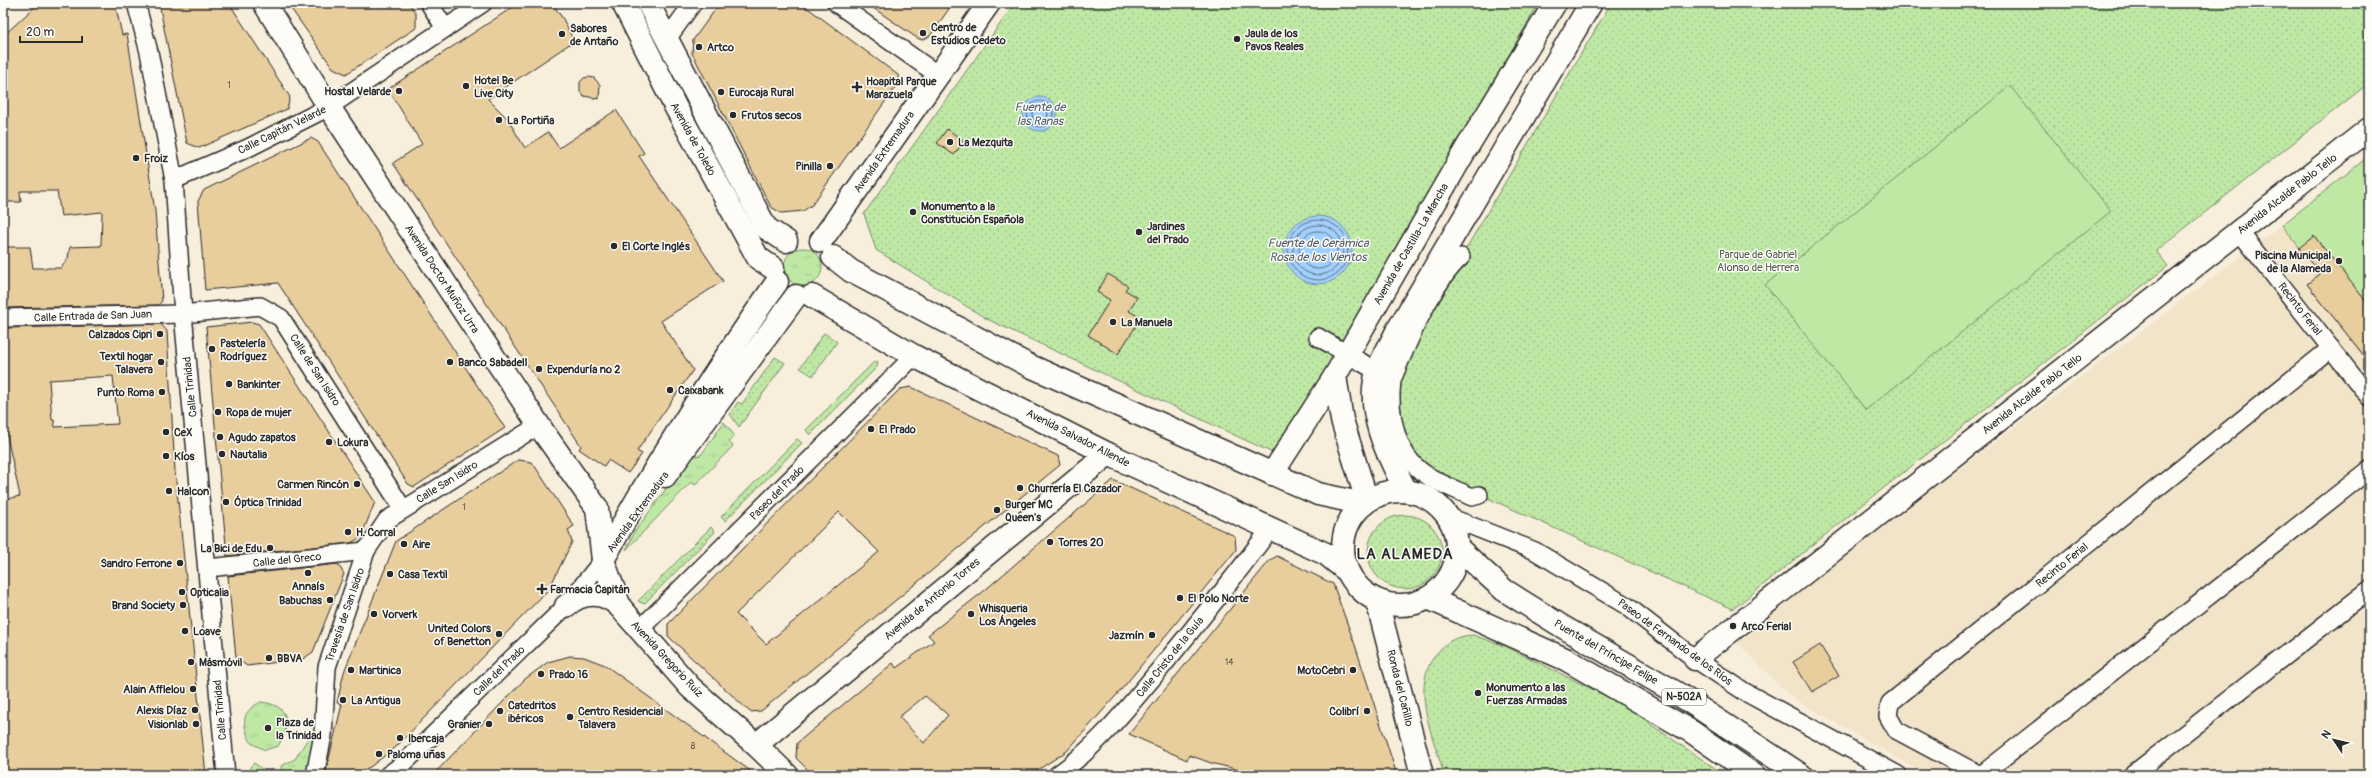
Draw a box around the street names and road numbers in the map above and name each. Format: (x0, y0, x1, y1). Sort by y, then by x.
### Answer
street label: Avenida de Toledo (668, 100, 719, 178)
street label: Calle Capitán Velarde (236, 103, 329, 157)
street label: Avenida Extremadura (851, 109, 917, 195)
street label: Avenida Alcalde Pablo Tello (2234, 151, 2340, 237)
street label: Avenida de Castilla-La Mancha (1371, 181, 1451, 307)
street label: Avenida Doctor Muñoz Urra (402, 222, 482, 336)
street label: Recinto Ferial (2275, 280, 2325, 338)
street label: Calle Entrada de San Juan (34, 307, 152, 325)
street label: Calle de San Isidro (287, 332, 343, 408)
street label: Avenida Alcalde Pablo Tello (1979, 351, 2085, 437)
street label: Calle Trinidad (180, 356, 200, 418)
street label: Avenida Salvador Allende (1024, 406, 1132, 470)
street label: Calle San Isidro (414, 458, 480, 506)
street label: Paseo del Prado (747, 463, 807, 523)
street label: Avenida Extremadura (604, 469, 672, 555)
street label: Recinto Ferial (2033, 540, 2091, 590)
street label: Calle del Greco (252, 550, 322, 570)
street label: Avenida de Antonio Torres (882, 555, 982, 643)
street label: Travesía de San Isidro (323, 566, 367, 664)
street label: Paseo de Fernando de los Ríos (1615, 596, 1735, 688)
street label: Calle Cristo de la Guía (1134, 614, 1206, 700)
street label: Puente del Príncipe Felipe (1552, 617, 1661, 687)
street label: Avenida Gregorio Ruiz (628, 618, 706, 700)
street label: Calle del Prado (470, 643, 528, 699)
street label: Ronda del Cañillo (1384, 648, 1416, 728)
street label: Calle Trinidad (211, 679, 229, 741)
road number: N-502A (1662, 689, 1706, 705)

